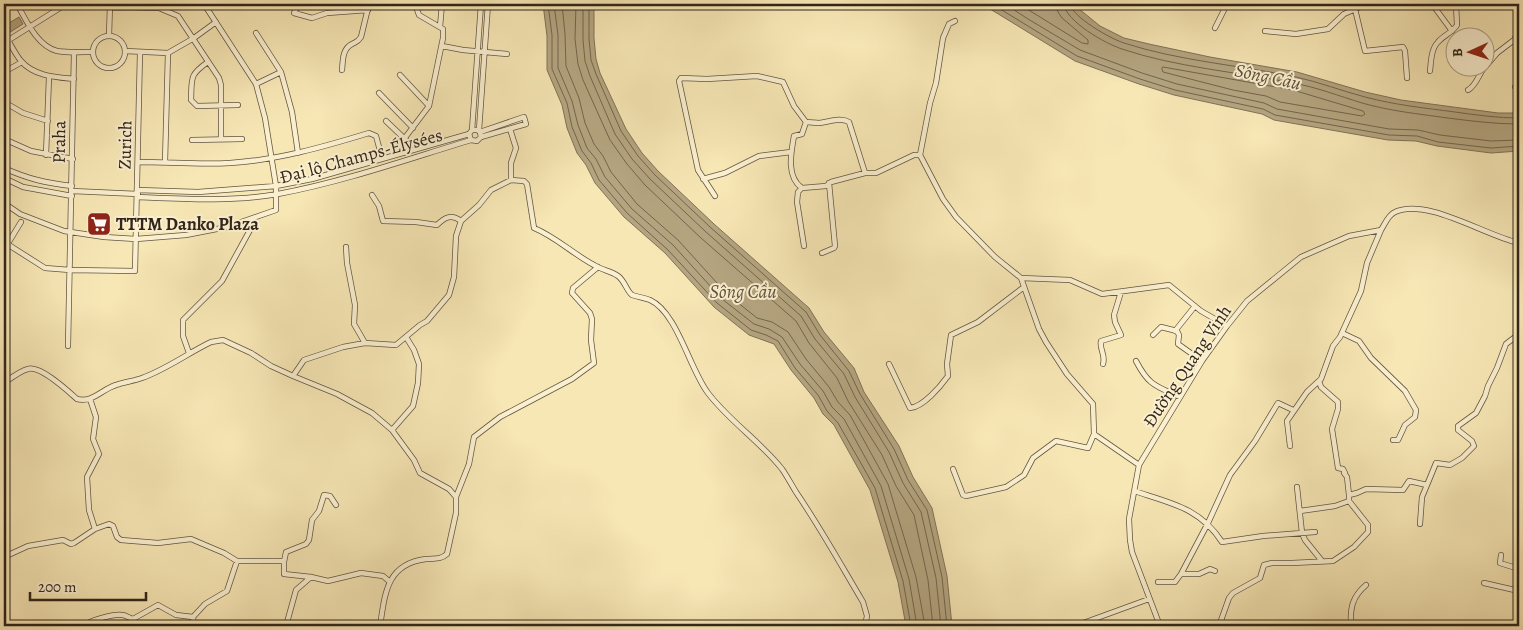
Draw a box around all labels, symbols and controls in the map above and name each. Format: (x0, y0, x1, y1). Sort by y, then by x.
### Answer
north arrow (1446, 28, 1496, 78)
text: B (1448, 48, 1467, 58)
water label: Sông Cầu (1232, 57, 1303, 97)
street label: Praha (47, 120, 71, 164)
street label: Zurich (113, 120, 137, 170)
street label: Đại lộ Champs-Élysées (277, 123, 445, 189)
supermarket icon: TTTM Danko Plaza (86, 211, 112, 237)
place label: TTTM Danko Plaza (116, 212, 259, 236)
water label: Sông Cầu (709, 279, 777, 305)
street label: Đường Quang Vinh (1137, 300, 1237, 432)
scale bar (30, 570, 146, 602)
text: 200 m (38, 577, 77, 597)

